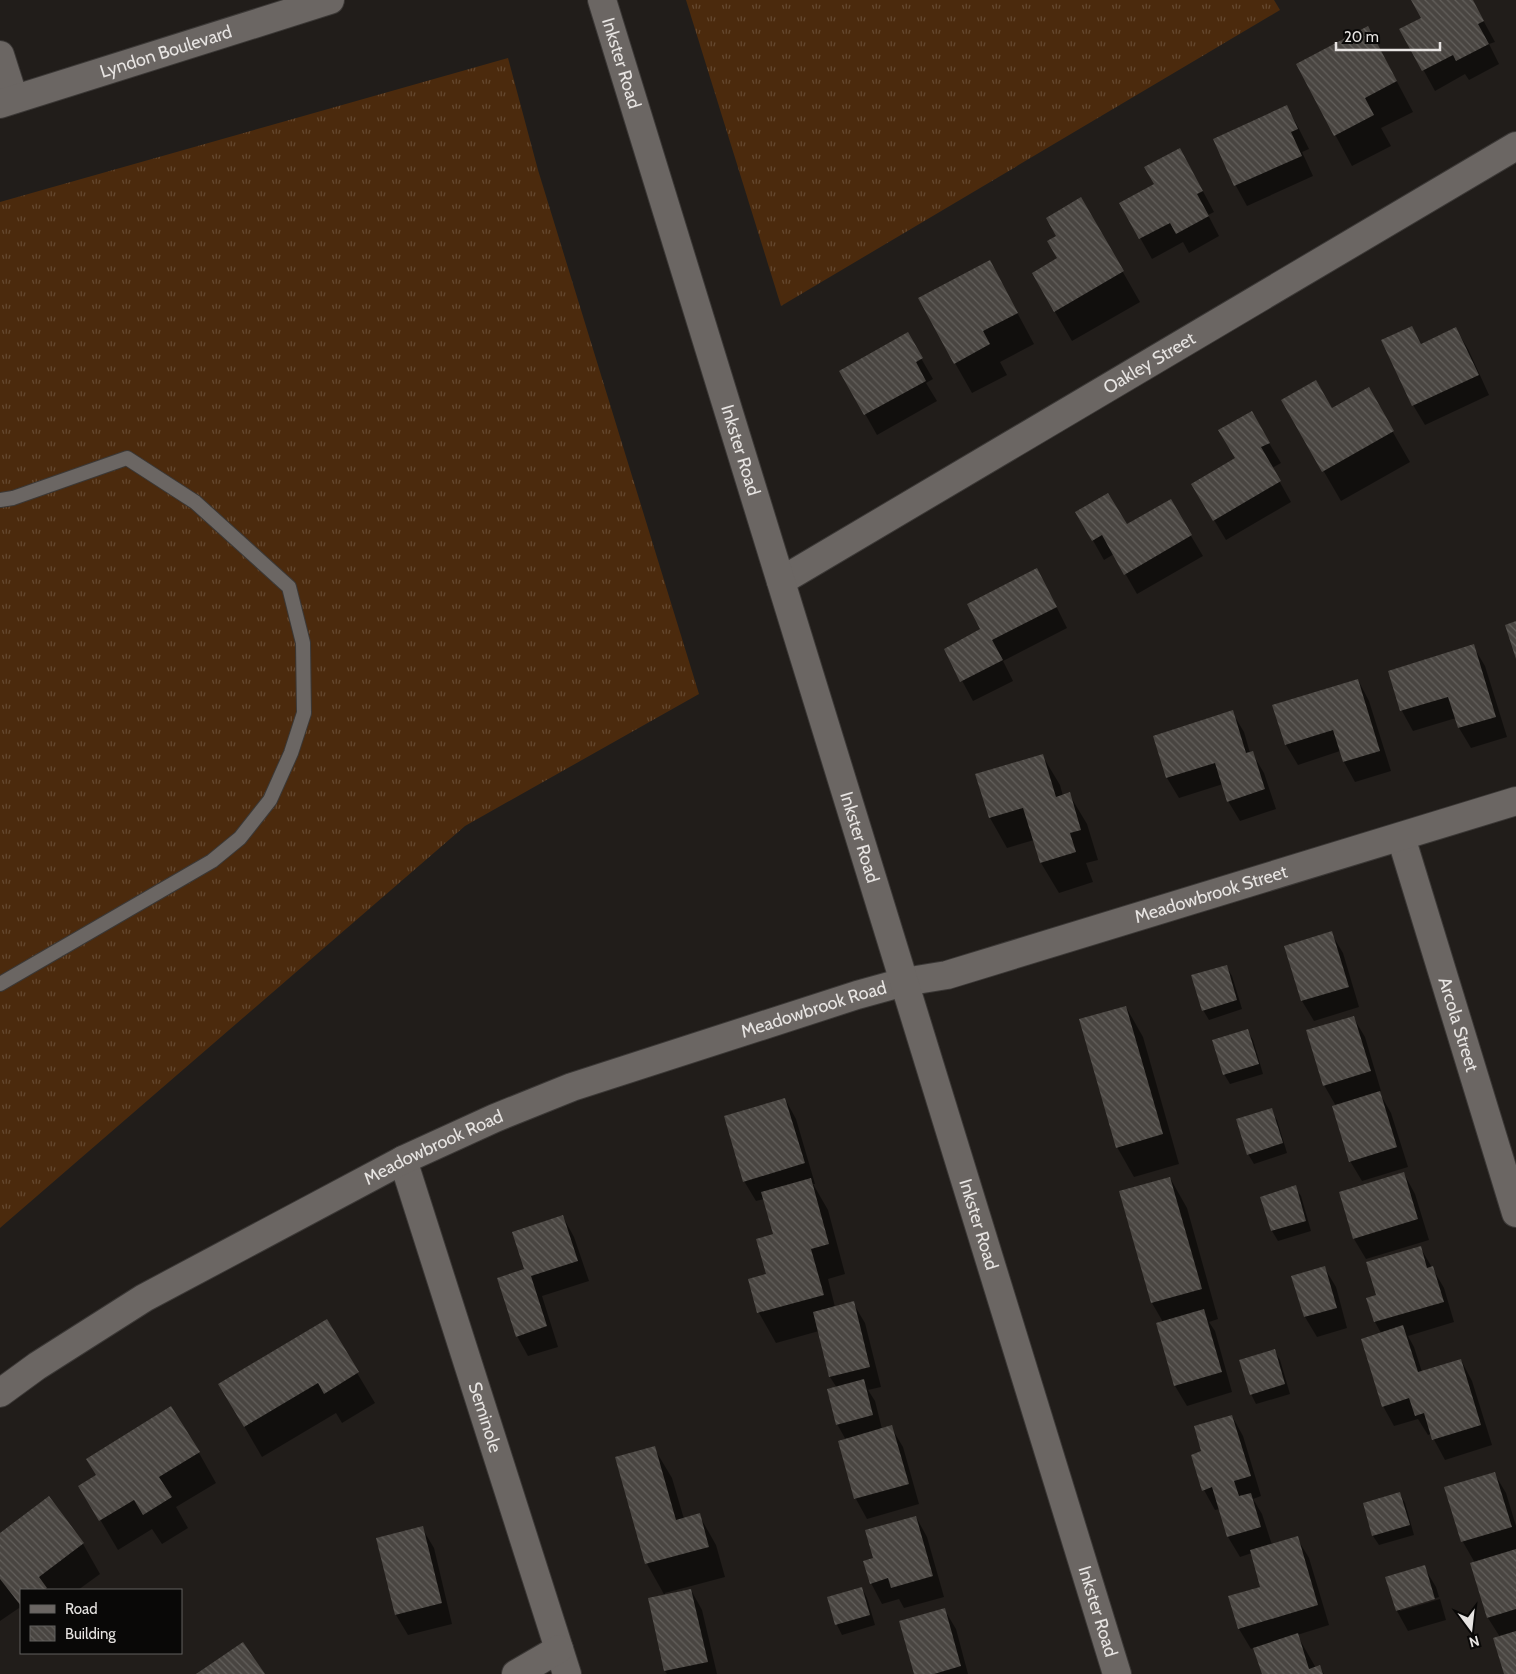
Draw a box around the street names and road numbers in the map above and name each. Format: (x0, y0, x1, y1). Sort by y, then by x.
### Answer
street label: Inkster Road (597, 15, 646, 111)
street label: Lyndon Boulevard (97, 21, 235, 83)
street label: Oakley Street (1099, 327, 1199, 399)
street label: Inkster Road (716, 402, 765, 498)
street label: Inkster Road (835, 789, 884, 885)
street label: Meadowbrook Street (1132, 861, 1290, 928)
street label: Arcola Street (1434, 974, 1483, 1074)
street label: Meadowbrook Road (738, 976, 889, 1043)
street label: Meadowbrook Road (360, 1105, 506, 1190)
street label: Inkster Road (954, 1176, 1003, 1273)
street label: Seminole (464, 1379, 507, 1455)
street label: Inkster Road (1073, 1563, 1122, 1660)

